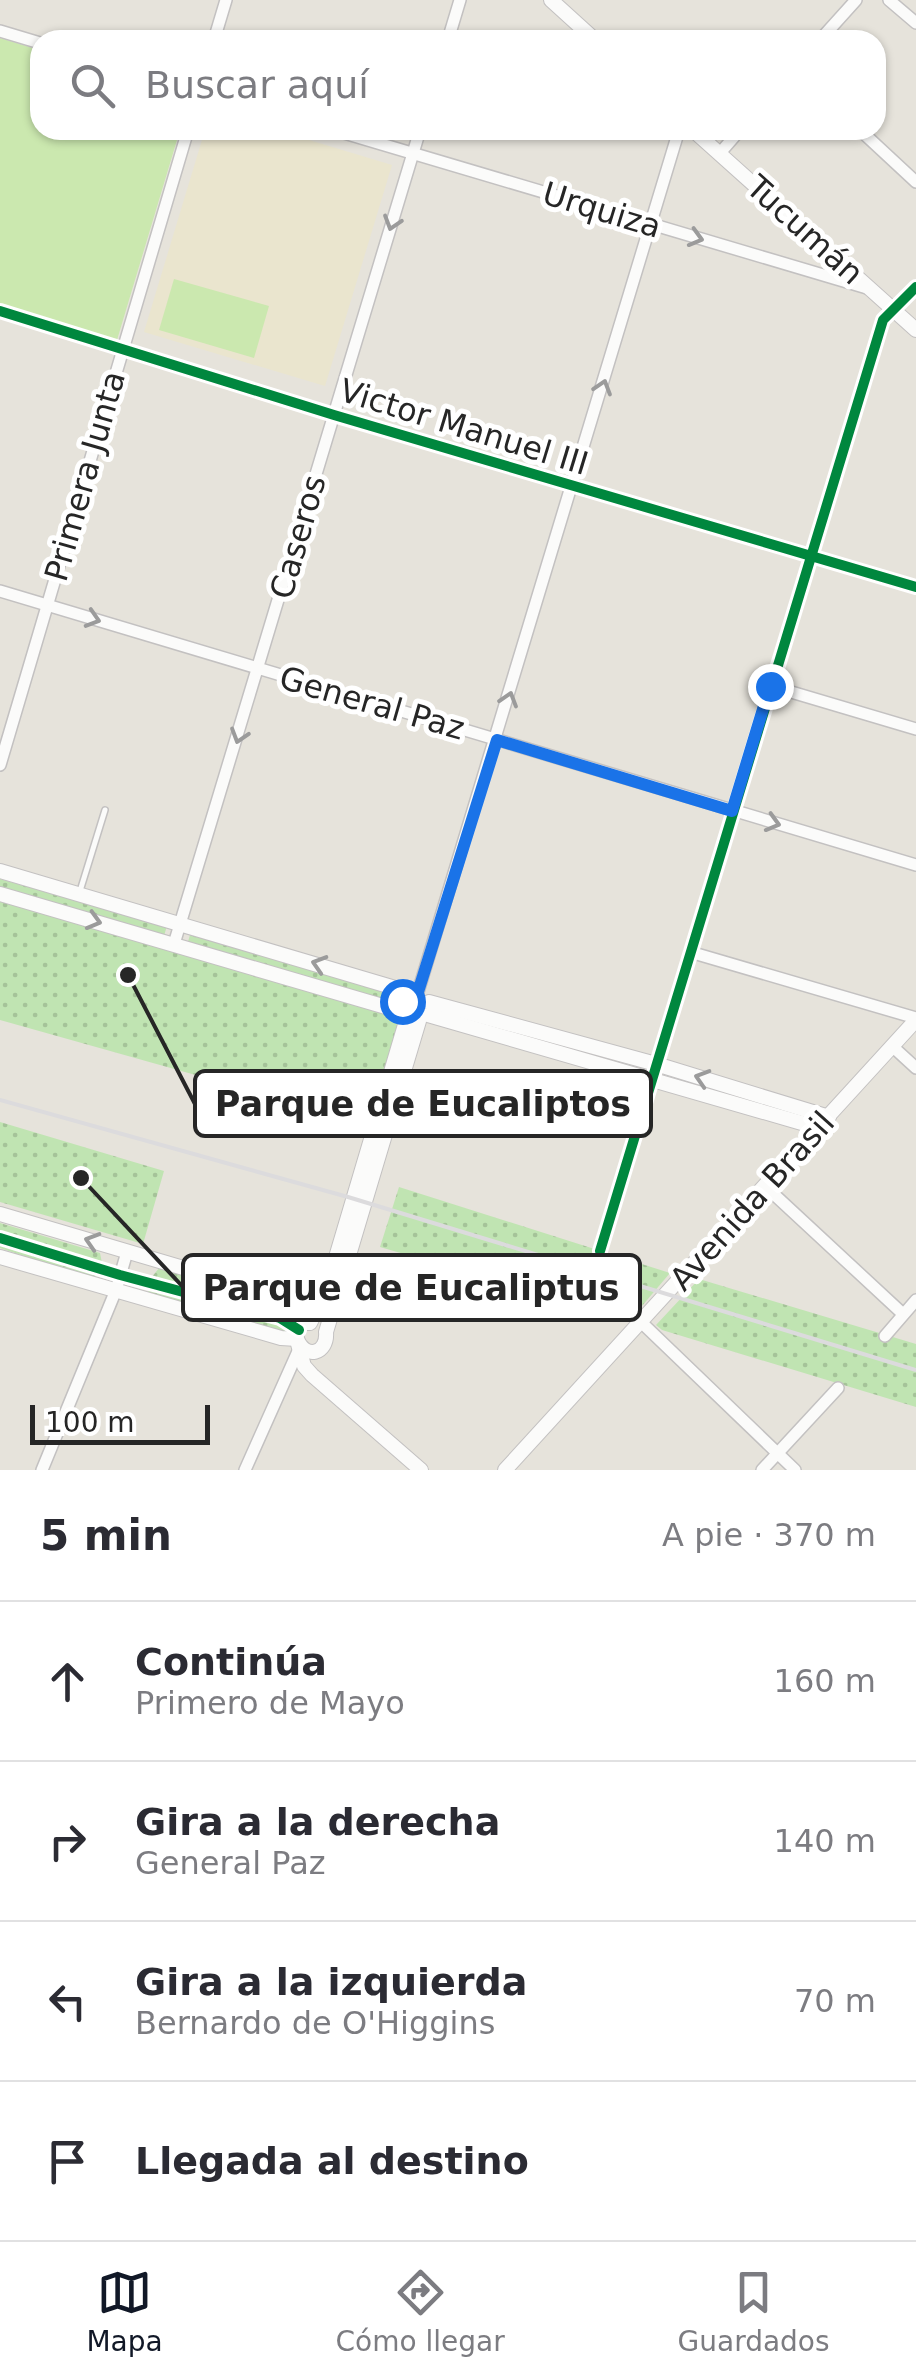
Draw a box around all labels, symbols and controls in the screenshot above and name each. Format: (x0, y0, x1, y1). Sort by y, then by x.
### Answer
search box (30, 30, 886, 140)
icon: search (65, 58, 120, 113)
text: Buscar aquí (145, 63, 369, 107)
street label: Tucumán (738, 167, 871, 292)
street label: Urquiza (538, 174, 666, 246)
one-way arrow (383, 214, 404, 231)
one-way arrow (687, 226, 704, 247)
street label: Primera Junta (37, 367, 133, 585)
street label: Victor Manuel III (335, 371, 593, 483)
one-way arrow (591, 379, 612, 397)
street label: Caseros (262, 471, 334, 603)
one-way arrow (84, 607, 101, 628)
street label: General Paz (275, 658, 469, 748)
route end (748, 664, 794, 710)
one-way arrow (497, 691, 518, 708)
one-way arrow (230, 727, 251, 744)
one-way arrow (764, 811, 781, 832)
one-way arrow (84, 909, 102, 930)
one-way arrow (311, 955, 328, 976)
route start (380, 979, 426, 1025)
one-way arrow (695, 1069, 712, 1090)
callout: Parque de Eucaliptos (195, 1071, 651, 1136)
text: Parque de Eucaliptos (215, 1084, 631, 1124)
street label: Avenida Brasil (662, 1104, 842, 1298)
one-way arrow (84, 1232, 101, 1253)
callout: Parque de Eucaliptus (183, 1255, 640, 1320)
text: Parque de Eucaliptus (202, 1268, 620, 1308)
scale bar (30, 1400, 210, 1444)
text: 100 m (45, 1406, 135, 1439)
text: 5 min (40, 1511, 172, 1560)
text: A pie · 370 m (662, 1516, 876, 1554)
text: Continúa (135, 1640, 327, 1684)
icon: ahead (40, 1654, 95, 1709)
text: 160 m (774, 1662, 876, 1700)
text: Primero de Mayo (135, 1684, 405, 1722)
text: Gira a la derecha (135, 1800, 500, 1844)
icon: right (40, 1814, 95, 1869)
text: 140 m (774, 1822, 876, 1860)
text: General Paz (135, 1844, 326, 1882)
text: Gira a la izquierda (135, 1960, 527, 2004)
icon: left (40, 1974, 95, 2029)
text: 70 m (794, 1982, 876, 2020)
text: Bernardo de O'Higgins (135, 2004, 495, 2042)
icon: arrive (40, 2134, 95, 2189)
text: Llegada al destino (135, 2139, 529, 2183)
tab: Mapa (86, 2265, 163, 2358)
tab: Cómo llegar (335, 2265, 505, 2358)
tab: Guardados (678, 2265, 830, 2358)

